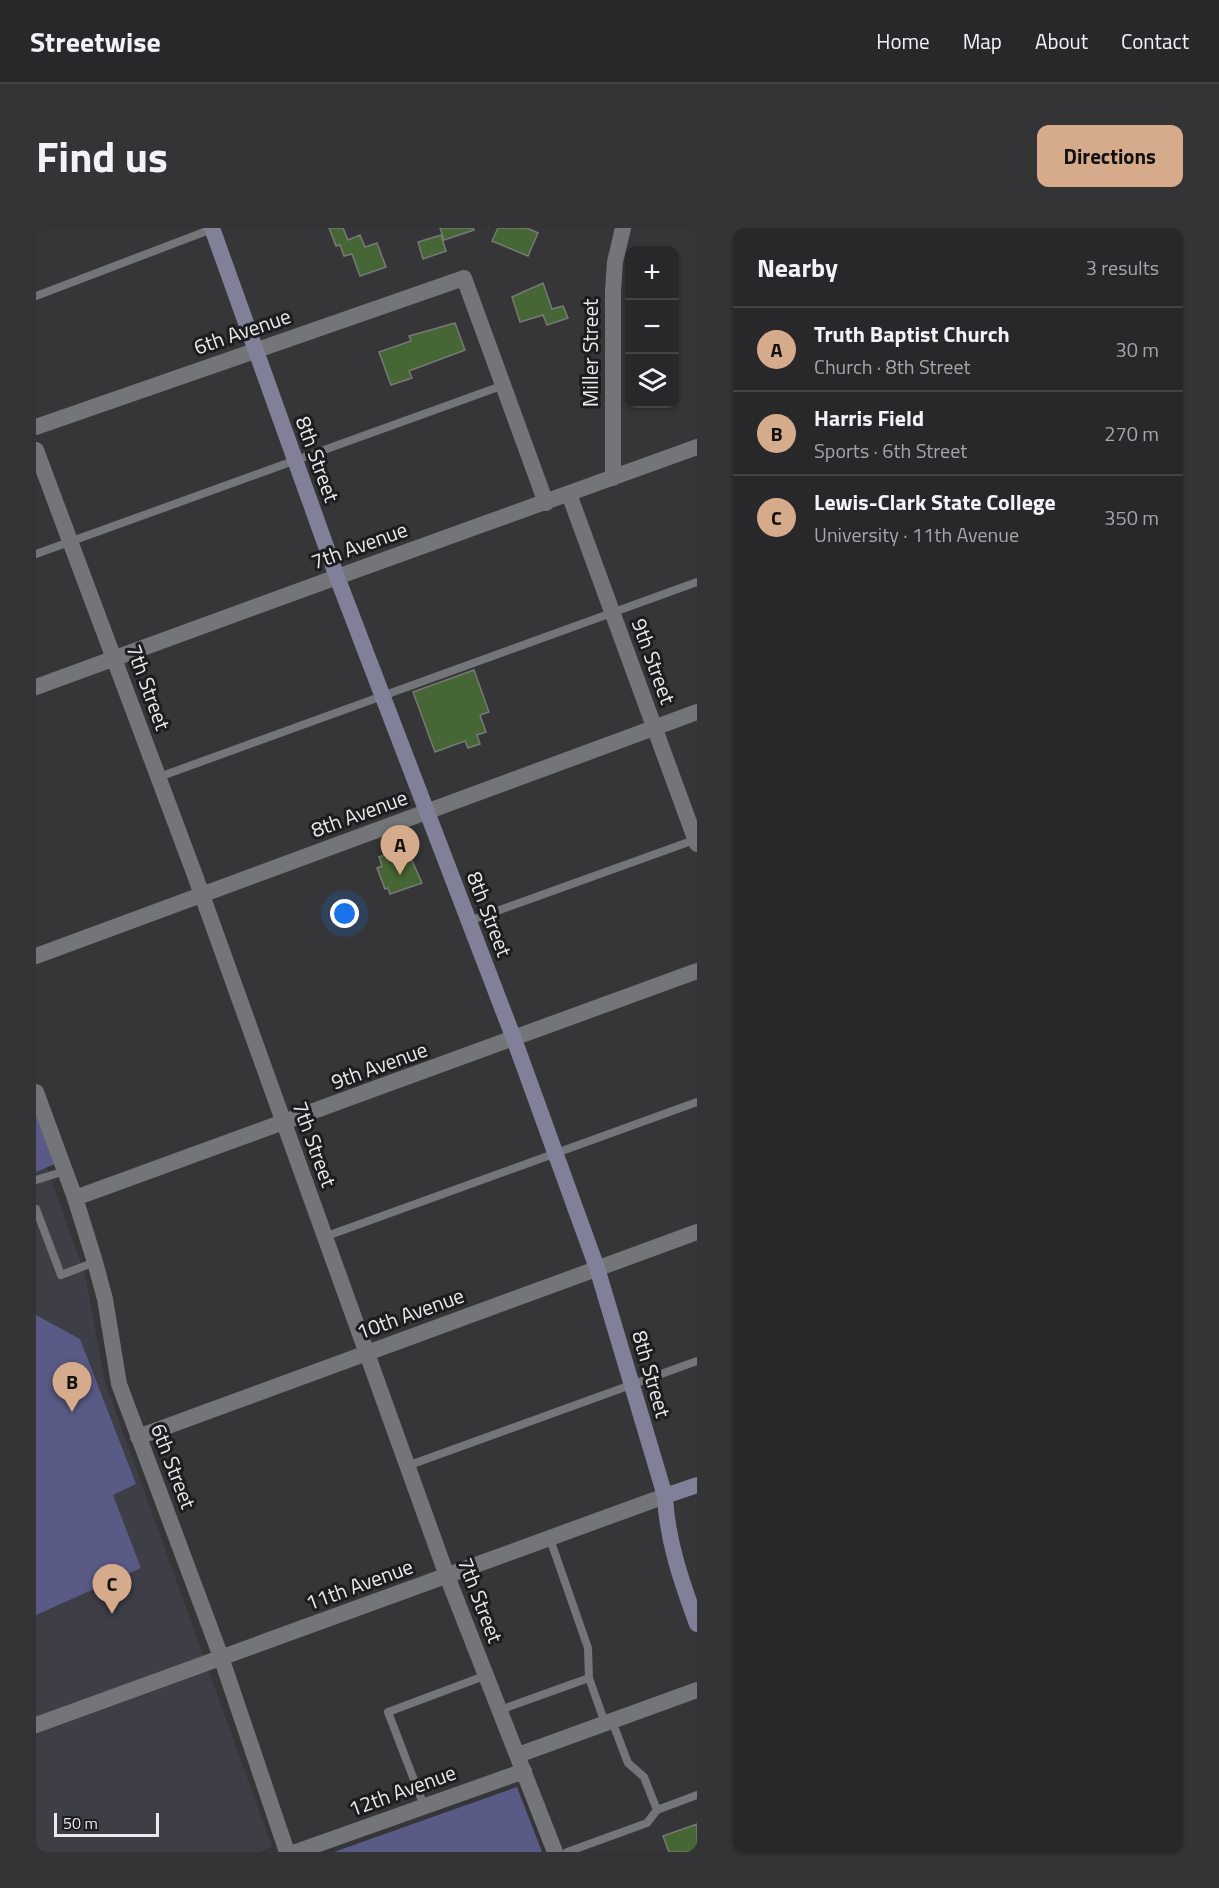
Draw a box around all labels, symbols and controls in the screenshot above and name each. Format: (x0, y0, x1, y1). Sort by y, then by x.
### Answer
text: Streetwise (30, 20, 161, 63)
text: Home (876, 25, 930, 57)
text: Map (963, 25, 1002, 57)
text: About (1035, 25, 1088, 57)
text: Contact (1121, 25, 1189, 57)
text: Find us (36, 124, 168, 188)
button: Directions (1037, 125, 1183, 187)
map controls (625, 246, 679, 408)
button: + (625, 246, 679, 300)
text: Nearby (757, 248, 838, 287)
text: 3 results (1086, 252, 1159, 283)
street label: Miller Street (574, 298, 606, 407)
street label: 6th Avenue (189, 299, 295, 363)
button: − (625, 300, 679, 354)
text: Truth Baptist Church (814, 317, 1010, 351)
text: A (770, 334, 783, 365)
text: 30 m (1115, 334, 1159, 365)
text: Church · 8th Street (814, 351, 970, 382)
button: layers (625, 354, 679, 408)
text: Harris Field (814, 401, 924, 435)
street label: 8th Street (288, 412, 348, 507)
text: B (770, 418, 783, 449)
text: 270 m (1104, 418, 1159, 449)
text: Sports · 6th Street (814, 435, 967, 466)
text: Lewis-Clark State College (814, 485, 1056, 519)
text: C (771, 502, 782, 533)
text: 350 m (1104, 502, 1159, 533)
street label: 7th Avenue (306, 513, 412, 577)
text: University · 11th Avenue (814, 519, 1019, 550)
street label: 9th Street (624, 614, 684, 709)
street label: 7th Street (119, 640, 179, 735)
street label: 8th Avenue (306, 781, 412, 845)
pin: A (380, 826, 420, 875)
street label: 8th Street (459, 867, 521, 962)
your location (330, 899, 359, 928)
street label: 9th Avenue (326, 1033, 432, 1097)
street label: 7th Street (285, 1097, 345, 1192)
street label: 10th Avenue (352, 1279, 468, 1347)
street label: 8th Street (624, 1327, 680, 1422)
pin: B (52, 1362, 92, 1412)
street label: 6th Street (143, 1419, 205, 1514)
street label: 11th Avenue (301, 1550, 417, 1618)
street label: 7th Street (450, 1553, 512, 1648)
pin: C (92, 1564, 132, 1614)
street label: 12th Avenue (344, 1756, 460, 1824)
scale bar (54, 1810, 159, 1838)
text: 50 m (63, 1811, 98, 1835)

